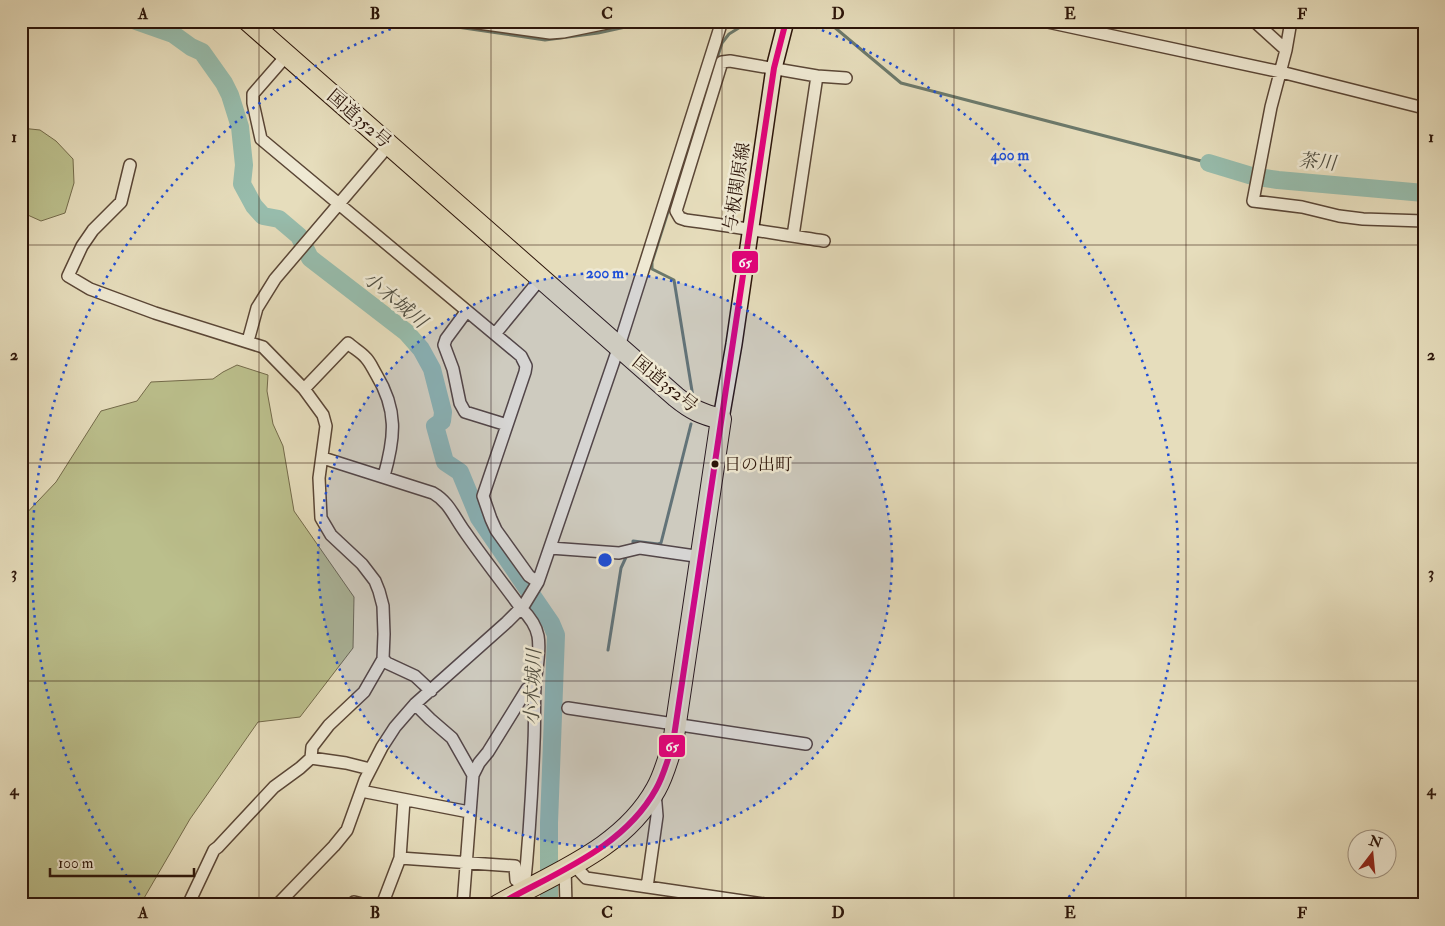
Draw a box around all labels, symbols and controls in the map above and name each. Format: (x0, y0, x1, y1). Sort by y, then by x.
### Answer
text: A (137, 4, 149, 24)
text: B (370, 4, 380, 24)
text: C (601, 4, 613, 24)
text: D (831, 4, 845, 24)
text: E (1064, 4, 1076, 24)
text: F (1297, 4, 1307, 24)
street label: 国道352号 (322, 85, 396, 153)
text: 1 (11, 127, 17, 147)
text: 1 (1428, 127, 1434, 147)
street label: 与板関原線 (719, 141, 755, 233)
text: 400 m (990, 146, 1029, 165)
water label: 茶川 (1297, 148, 1339, 176)
line badge: 65 (731, 250, 759, 274)
text: 65 (738, 254, 752, 271)
text: 200 m (586, 264, 624, 283)
water label: 小木城川 (358, 266, 433, 335)
text: 2 (10, 345, 18, 365)
text: 2 (1427, 345, 1435, 365)
street label: 国道352号 (628, 351, 702, 417)
place label: 日の出町 (724, 454, 792, 475)
marker: 日の出町 (710, 459, 720, 469)
centre of rings (596, 551, 614, 569)
text: 3 (11, 563, 17, 583)
text: 3 (1428, 563, 1434, 583)
water label: 小木城川 (520, 647, 546, 725)
line badge: 65 (658, 734, 686, 758)
text: 65 (665, 738, 679, 755)
text: 4 (9, 780, 20, 800)
text: 4 (1426, 780, 1437, 800)
north arrow (1348, 828, 1398, 878)
text: N (1366, 832, 1384, 852)
scale bar (50, 846, 194, 878)
text: 100 m (58, 854, 94, 873)
text: A (137, 903, 149, 923)
text: B (370, 903, 380, 923)
text: C (601, 903, 613, 923)
text: D (831, 903, 845, 923)
text: E (1064, 903, 1076, 923)
text: F (1297, 903, 1307, 923)

